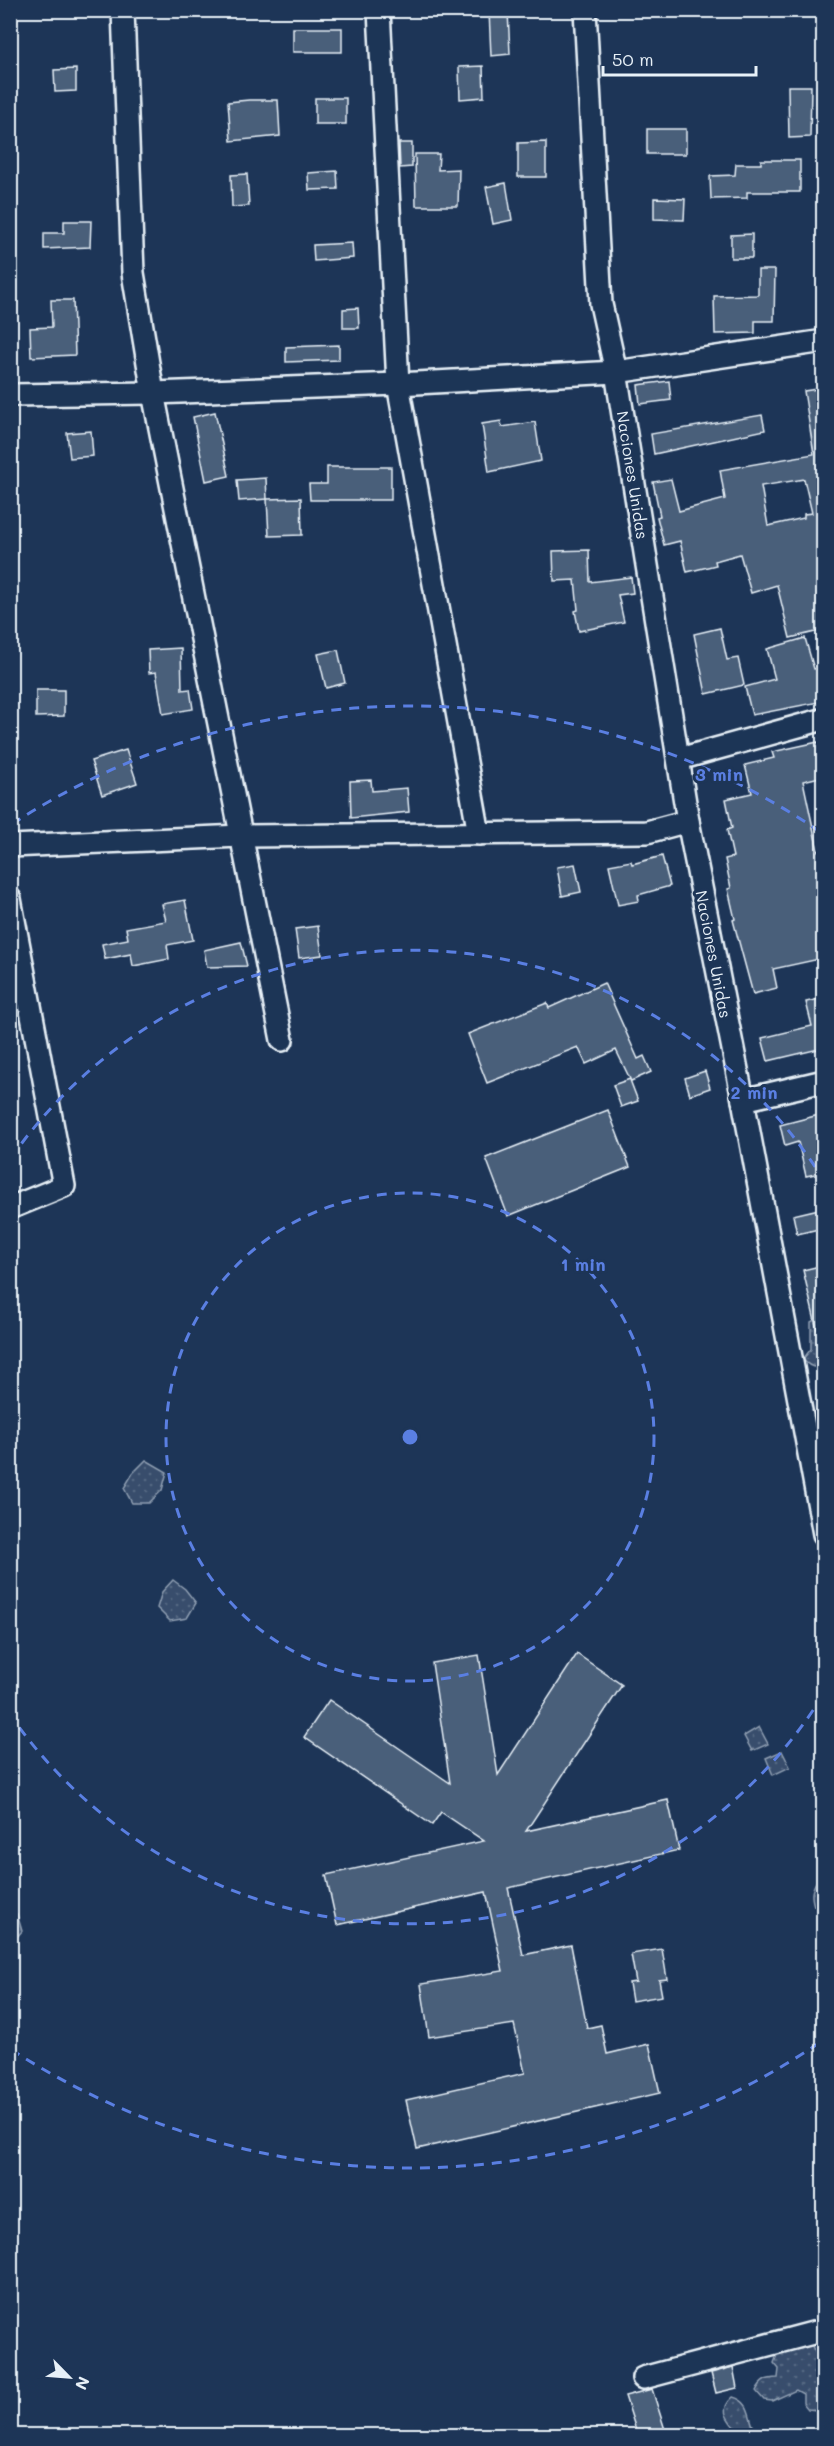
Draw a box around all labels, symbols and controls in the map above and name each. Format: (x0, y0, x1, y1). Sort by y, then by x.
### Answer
scale bar (603, 39, 756, 77)
text: 50 m (612, 47, 654, 71)
street label: Naciones Unidas (612, 409, 654, 541)
text: 3 min (695, 762, 743, 786)
street label: Naciones Unidas (691, 888, 737, 1020)
text: 2 min (730, 1080, 778, 1104)
text: 1 min (560, 1252, 606, 1276)
centre of rings (400, 1427, 420, 1447)
north arrow (39, 2347, 99, 2407)
text: N (71, 2374, 95, 2393)

